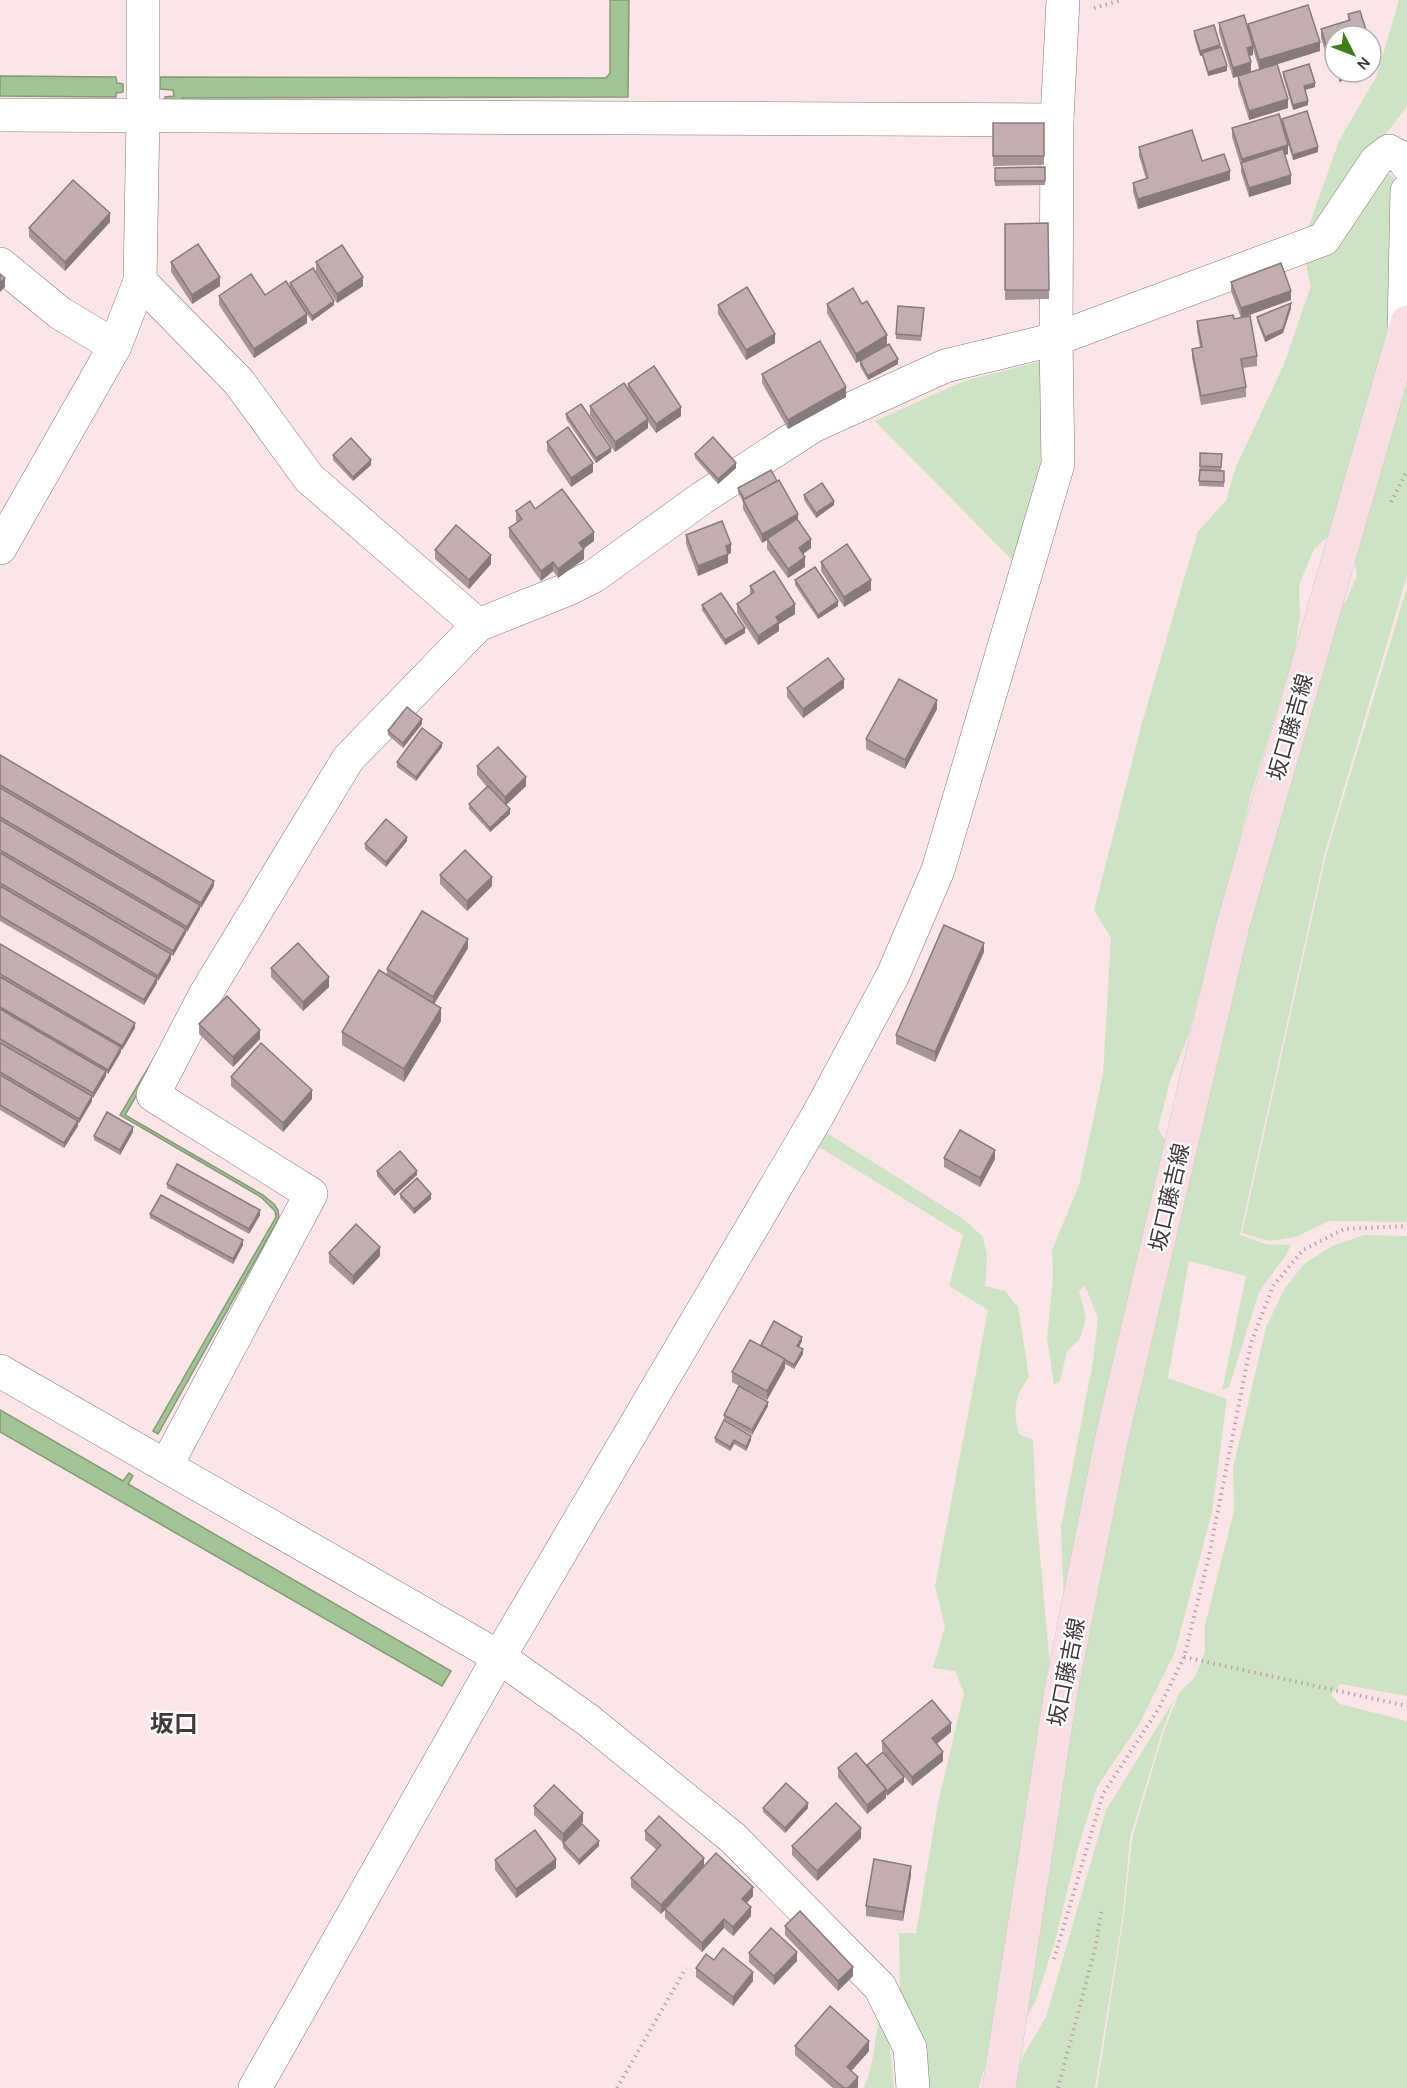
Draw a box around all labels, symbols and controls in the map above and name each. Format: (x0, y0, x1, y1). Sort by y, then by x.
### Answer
north arrow (1323, 24, 1383, 84)
text: N (1353, 53, 1375, 74)
street label: 坂口藤吉線 (1263, 671, 1319, 784)
street label: 坂口藤吉線 (1145, 1141, 1195, 1254)
street label: 坂口藤吉線 (1044, 1616, 1090, 1729)
district label: 坂口 (150, 1710, 198, 1738)

